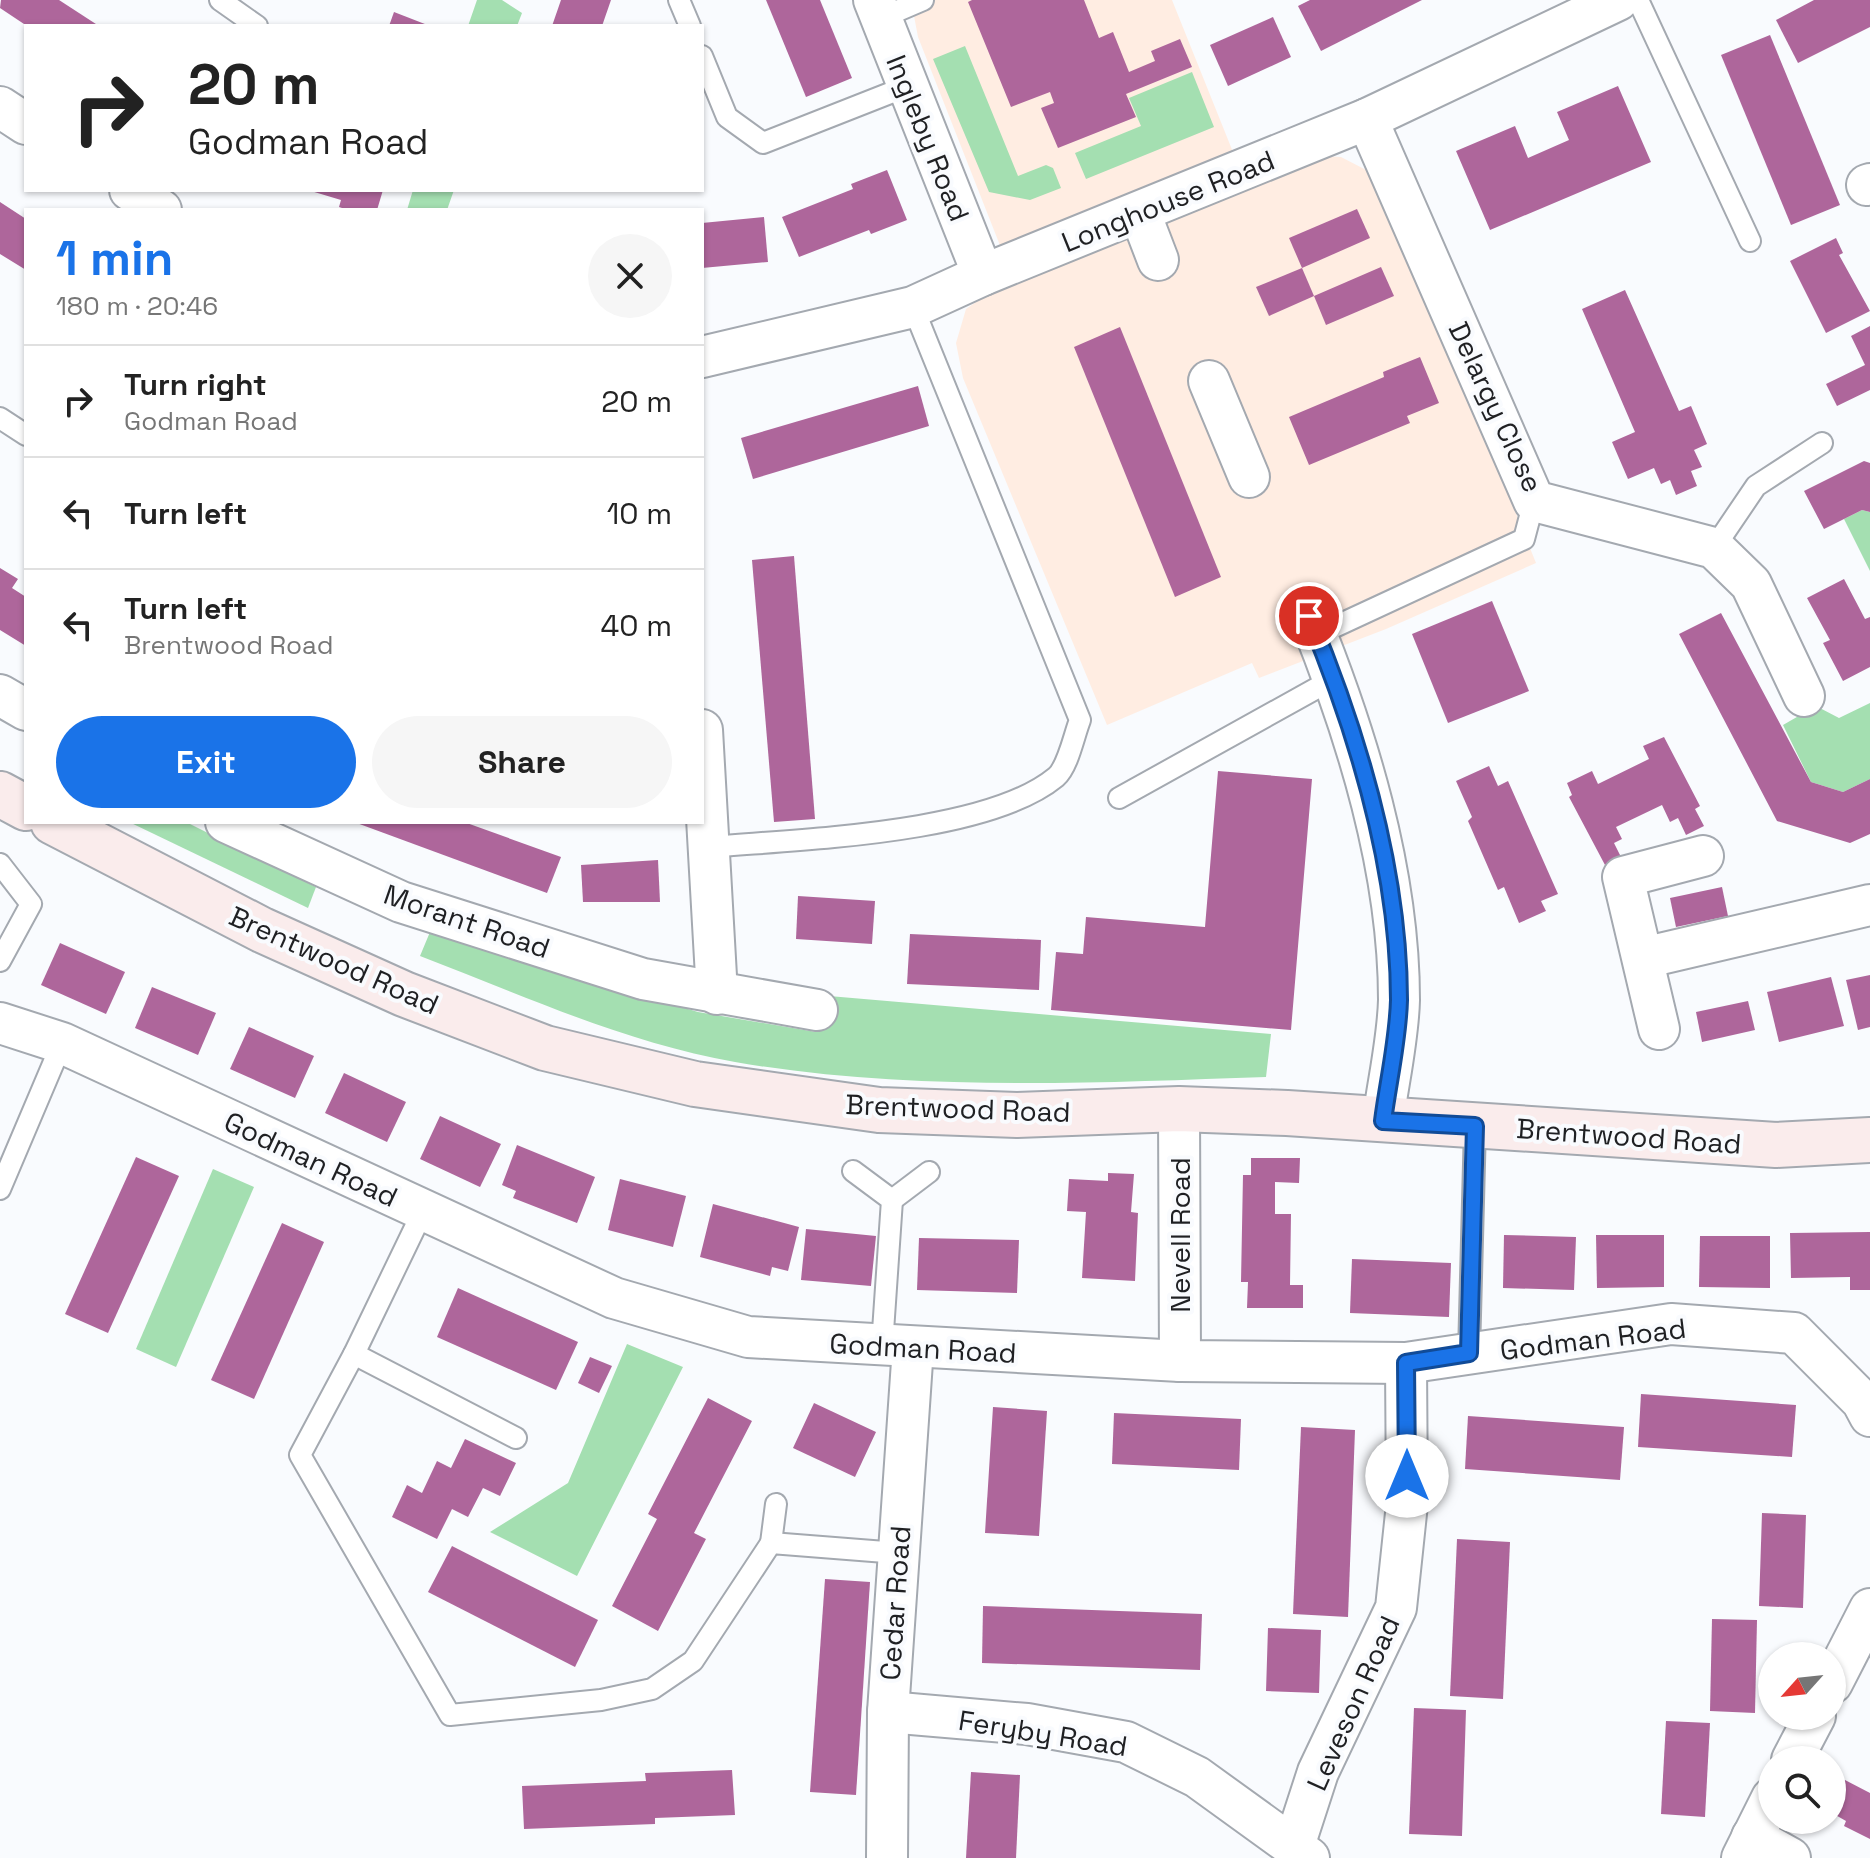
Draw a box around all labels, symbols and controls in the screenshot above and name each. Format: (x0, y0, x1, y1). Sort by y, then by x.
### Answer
text: 20 m (188, 49, 320, 120)
street label: Ingleby Road (878, 49, 978, 227)
icon: right (56, 56, 160, 160)
text: Godman Road (188, 119, 429, 165)
street label: Longhouse Road (1056, 142, 1280, 260)
text: 1 min (56, 228, 173, 289)
button: close (588, 234, 672, 318)
text: 180 m · 20:46 (56, 289, 218, 323)
street label: Delargy Close (1441, 316, 1551, 498)
text: Turn right (124, 365, 267, 404)
icon: right (56, 379, 100, 423)
text: 20 m (601, 382, 672, 421)
text: Godman Road (124, 404, 298, 438)
icon: left (56, 491, 100, 535)
text: Turn left (124, 494, 247, 533)
text: 10 m (607, 494, 672, 533)
pin (1275, 582, 1343, 650)
text: Turn left (124, 589, 247, 628)
icon: arrive (1287, 594, 1331, 638)
icon: left (56, 603, 100, 647)
text: 40 m (601, 606, 672, 645)
text: Brentwood Road (124, 628, 333, 662)
button: Exit (56, 716, 356, 808)
button: Share (372, 716, 672, 808)
street label: Morant Road (379, 876, 555, 966)
street label: Brentwood Road (224, 898, 444, 1022)
street label: Brentwood Road (845, 1086, 1071, 1130)
street label: Godman Road (219, 1103, 403, 1215)
street label: Brentwood Road (1515, 1110, 1743, 1162)
street label: Nevell Road (1162, 1157, 1198, 1313)
street label: Godman Road (1498, 1310, 1688, 1368)
street label: Godman Road (829, 1325, 1017, 1371)
position arrow (1365, 1434, 1449, 1518)
street label: Cedar Road (872, 1524, 918, 1682)
street label: Leveson Road (1298, 1610, 1408, 1796)
north arrow (1758, 1642, 1846, 1730)
map controls (1758, 1642, 1846, 1834)
street label: Feryby Road (956, 1702, 1130, 1764)
button: search (1758, 1746, 1846, 1834)

